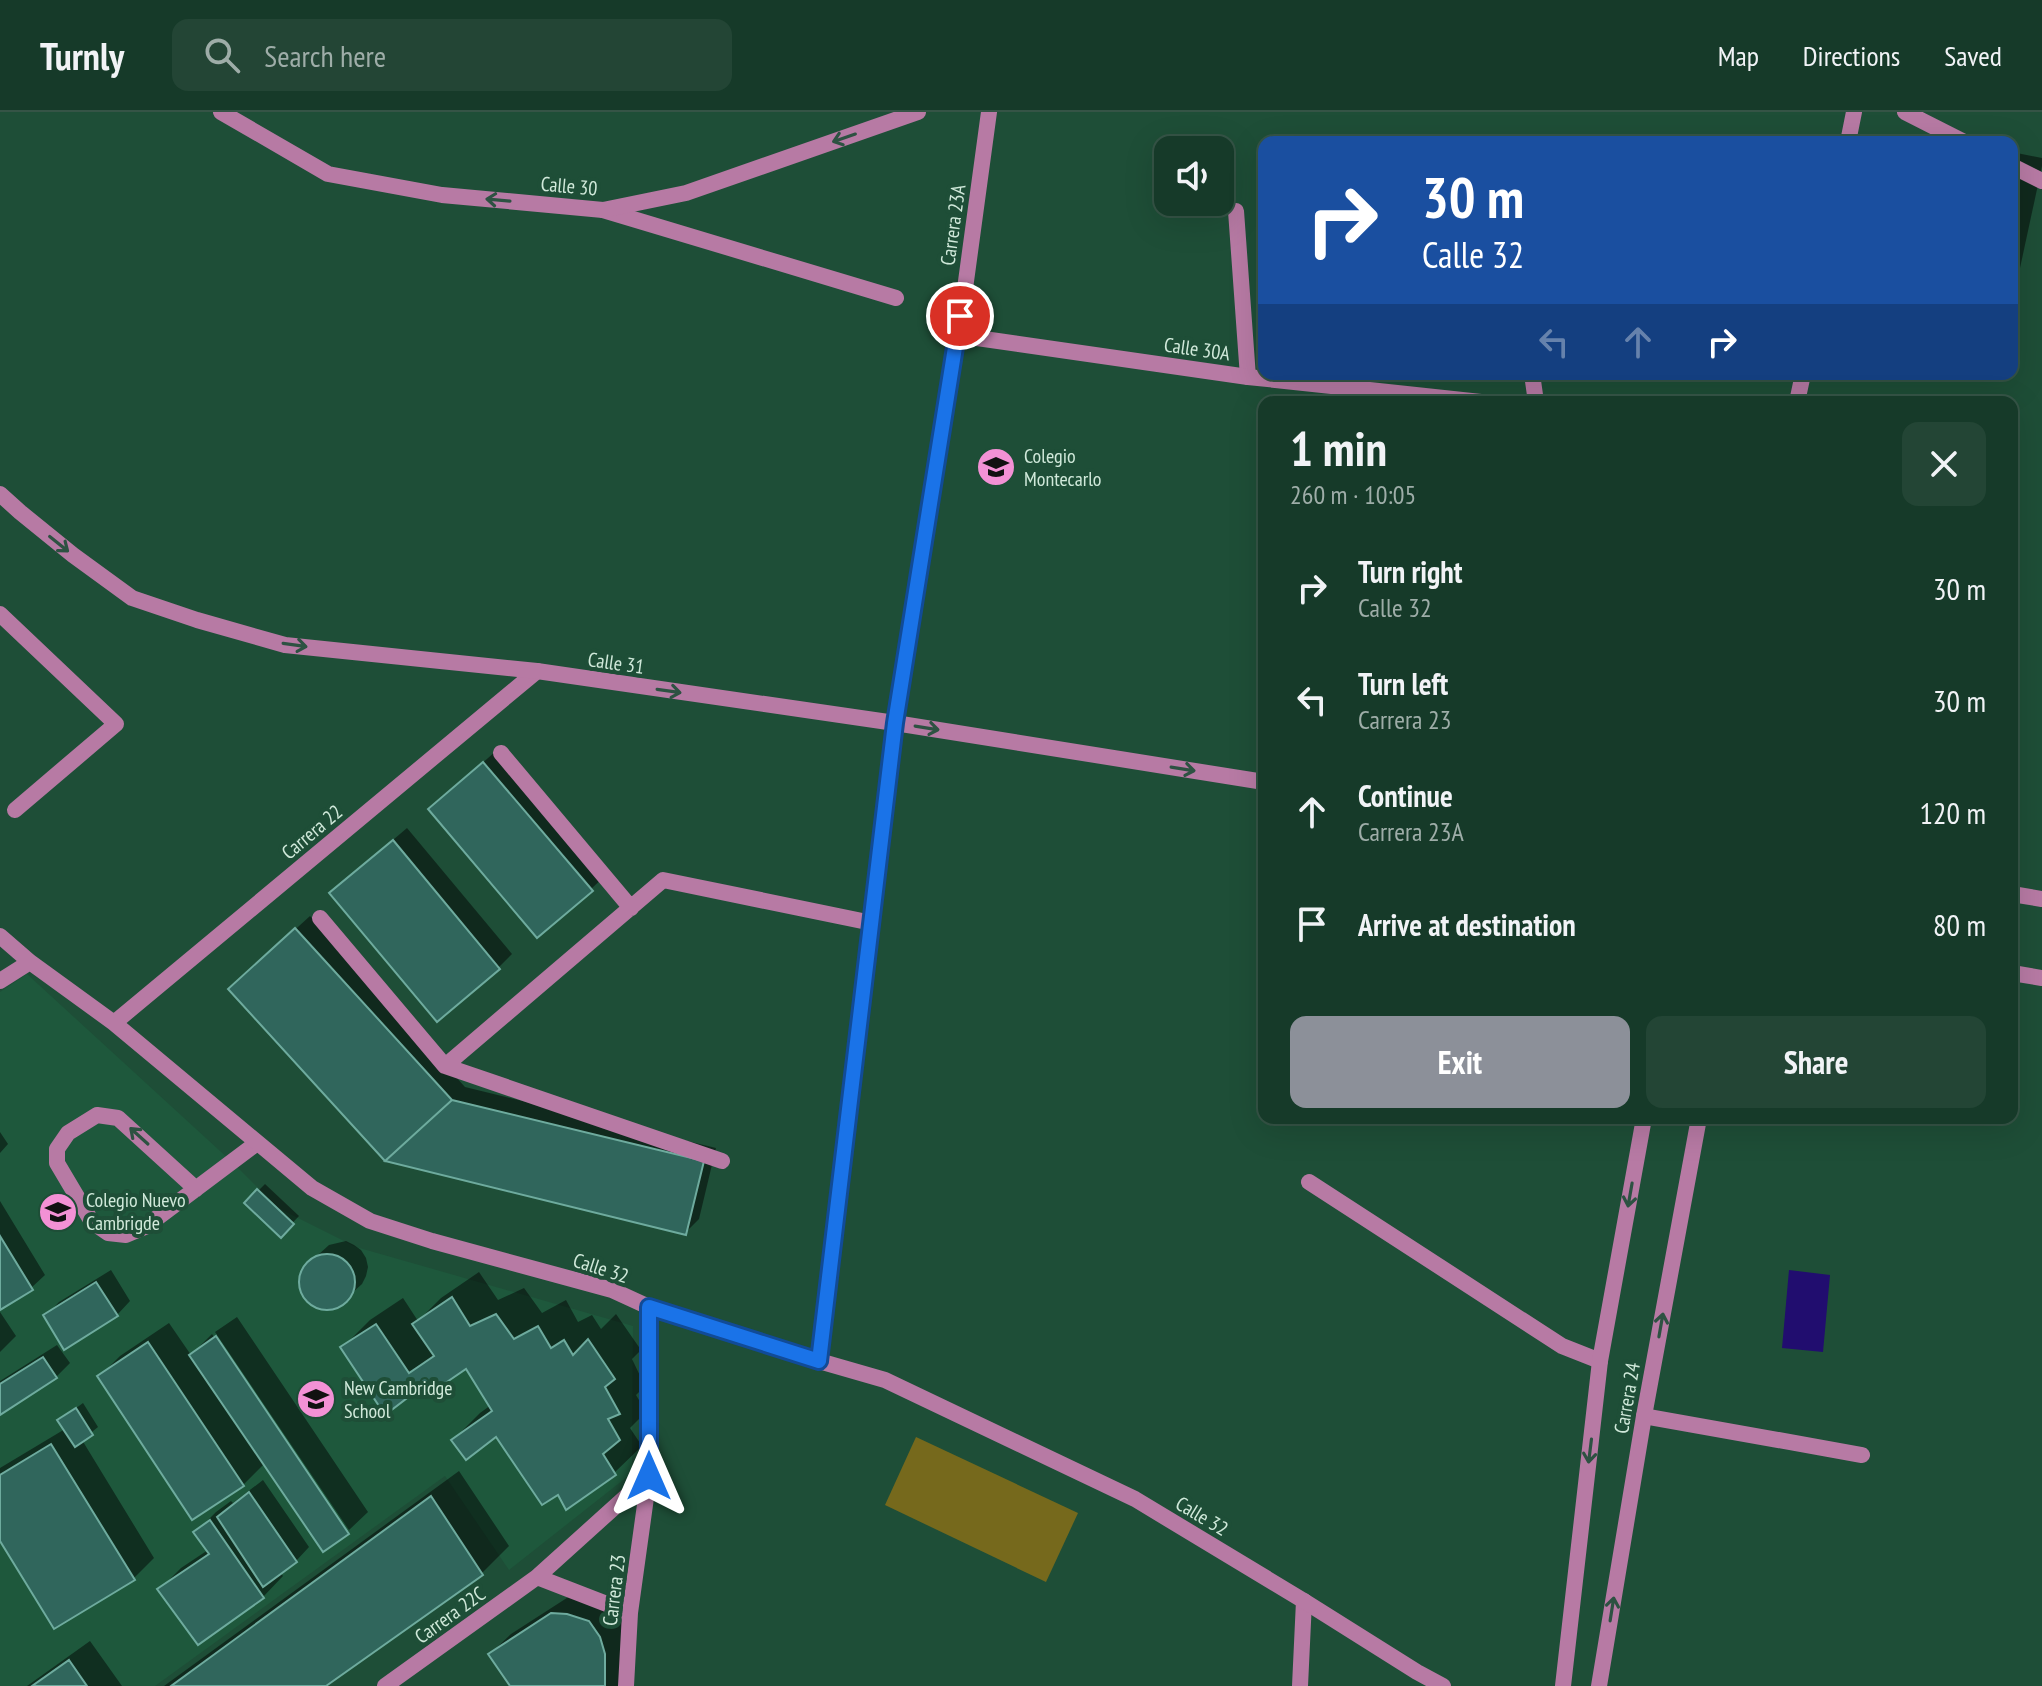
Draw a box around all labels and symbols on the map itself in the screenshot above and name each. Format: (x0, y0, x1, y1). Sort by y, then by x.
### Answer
one-way arrow (832, 131, 857, 146)
street label: Calle 30 (540, 171, 598, 201)
street label: Carrera 23A (934, 182, 972, 267)
one-way arrow (485, 192, 512, 207)
pin (926, 282, 994, 350)
street label: Calle 30A (1162, 332, 1232, 367)
place label: Colegio Montecarlo (1024, 443, 1102, 492)
school or university icon: Colegio Montecarlo (975, 446, 1017, 488)
one-way arrow (48, 536, 69, 553)
one-way arrow (282, 638, 307, 653)
street label: Calle 31 (586, 646, 646, 680)
one-way arrow (656, 684, 682, 699)
one-way arrow (913, 721, 939, 736)
one-way arrow (1170, 762, 1196, 777)
street label: Carrera 22 (276, 799, 348, 865)
one-way arrow (129, 1127, 149, 1146)
one-way arrow (1622, 1182, 1637, 1207)
place label: Colegio Nuevo Cambrigde (86, 1187, 186, 1236)
school or university icon: Colegio Nuevo Cambrigde (37, 1191, 79, 1233)
street label: Calle 32 (570, 1247, 632, 1289)
one-way arrow (1654, 1313, 1669, 1338)
street label: Carrera 24 (1608, 1360, 1646, 1436)
place label: New Cambridge School (344, 1375, 453, 1424)
school or university icon: New Cambridge School (295, 1378, 337, 1420)
position arrow (607, 1434, 691, 1518)
one-way arrow (1582, 1438, 1597, 1464)
street label: Calle 32 (1171, 1490, 1233, 1542)
street label: Carrera 23 (597, 1553, 631, 1627)
street label: Carrera 22C (410, 1581, 490, 1649)
one-way arrow (1605, 1597, 1620, 1622)

